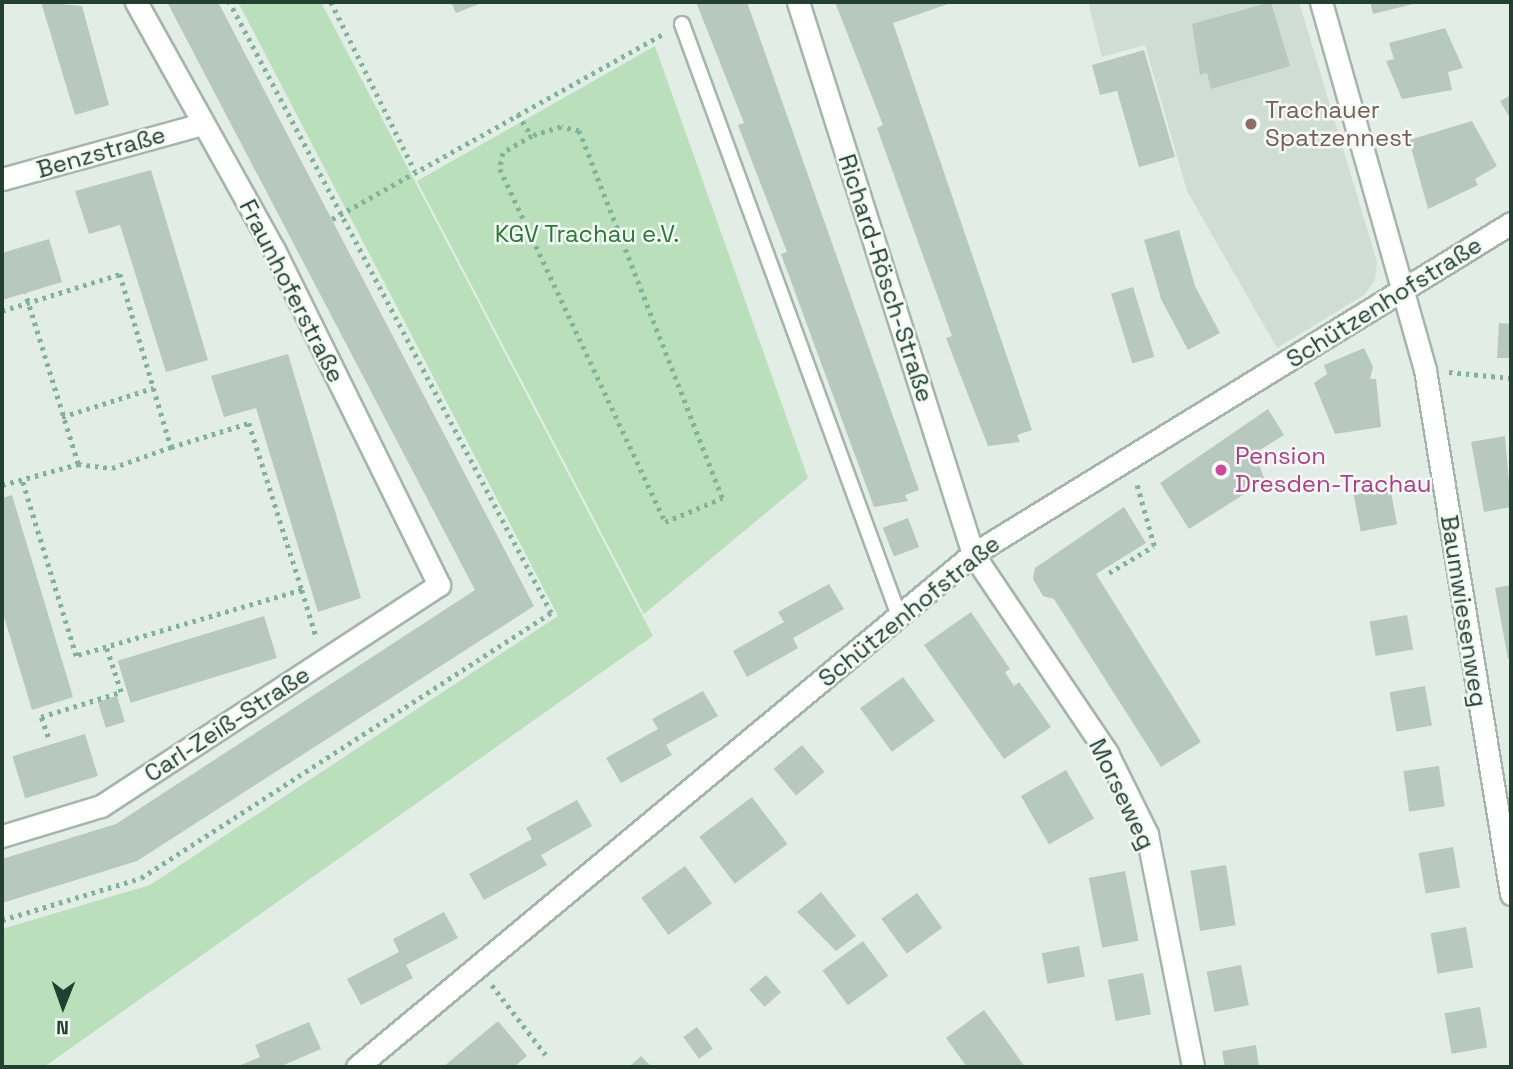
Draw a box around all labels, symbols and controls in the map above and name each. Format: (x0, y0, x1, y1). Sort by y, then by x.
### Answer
place label: Trachauer Spatzennest (1265, 96, 1413, 152)
marker: Trachauer Spatzennest (1243, 116, 1259, 132)
street label: Benzstraße (33, 120, 169, 184)
street label: Richard-Rösch-Straße (832, 150, 940, 406)
street label: Fraunhoferstraße (233, 195, 351, 387)
park label: KGV Trachau e.V. (494, 220, 680, 248)
street label: Schützenhofstraße (1281, 230, 1487, 374)
place label: Pension Dresden-Trachau (1235, 442, 1431, 498)
marker: Pension Dresden-Trachau (1213, 462, 1229, 478)
street label: Baumwiesenweg (1435, 513, 1493, 709)
street label: Schützenhofstraße (813, 529, 1005, 693)
street label: Carl-Zeiß-Straße (139, 660, 315, 788)
street label: Morseweg (1083, 734, 1161, 854)
north arrow (28, 971, 98, 1041)
text: N (56, 1015, 69, 1040)

